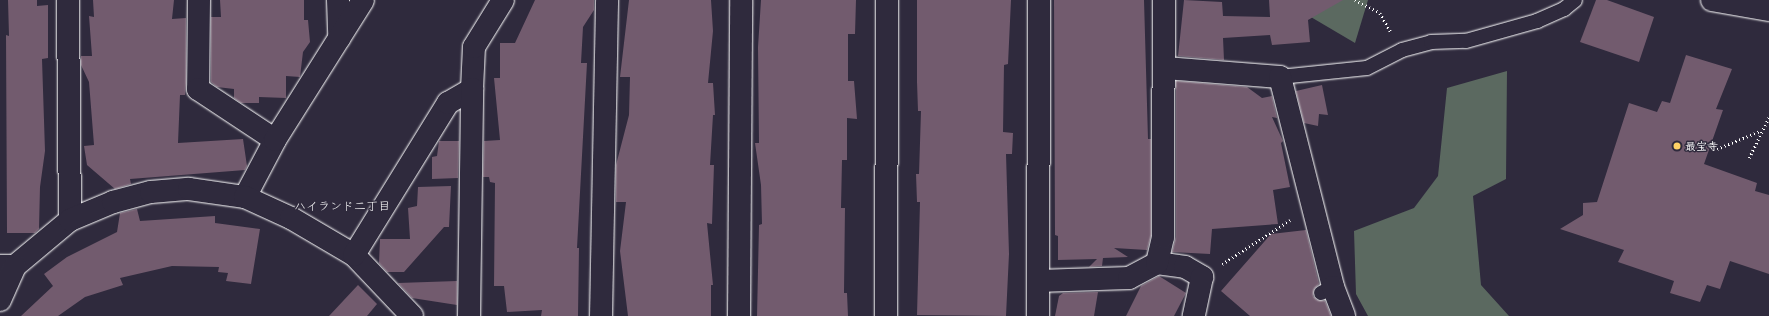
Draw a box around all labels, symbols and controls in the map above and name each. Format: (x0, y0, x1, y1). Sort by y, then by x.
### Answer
place label: 最宝寺 (1685, 139, 1718, 153)
marker: 最宝寺 (1672, 141, 1682, 151)
district label: ハイランド二丁目 (294, 199, 390, 213)

